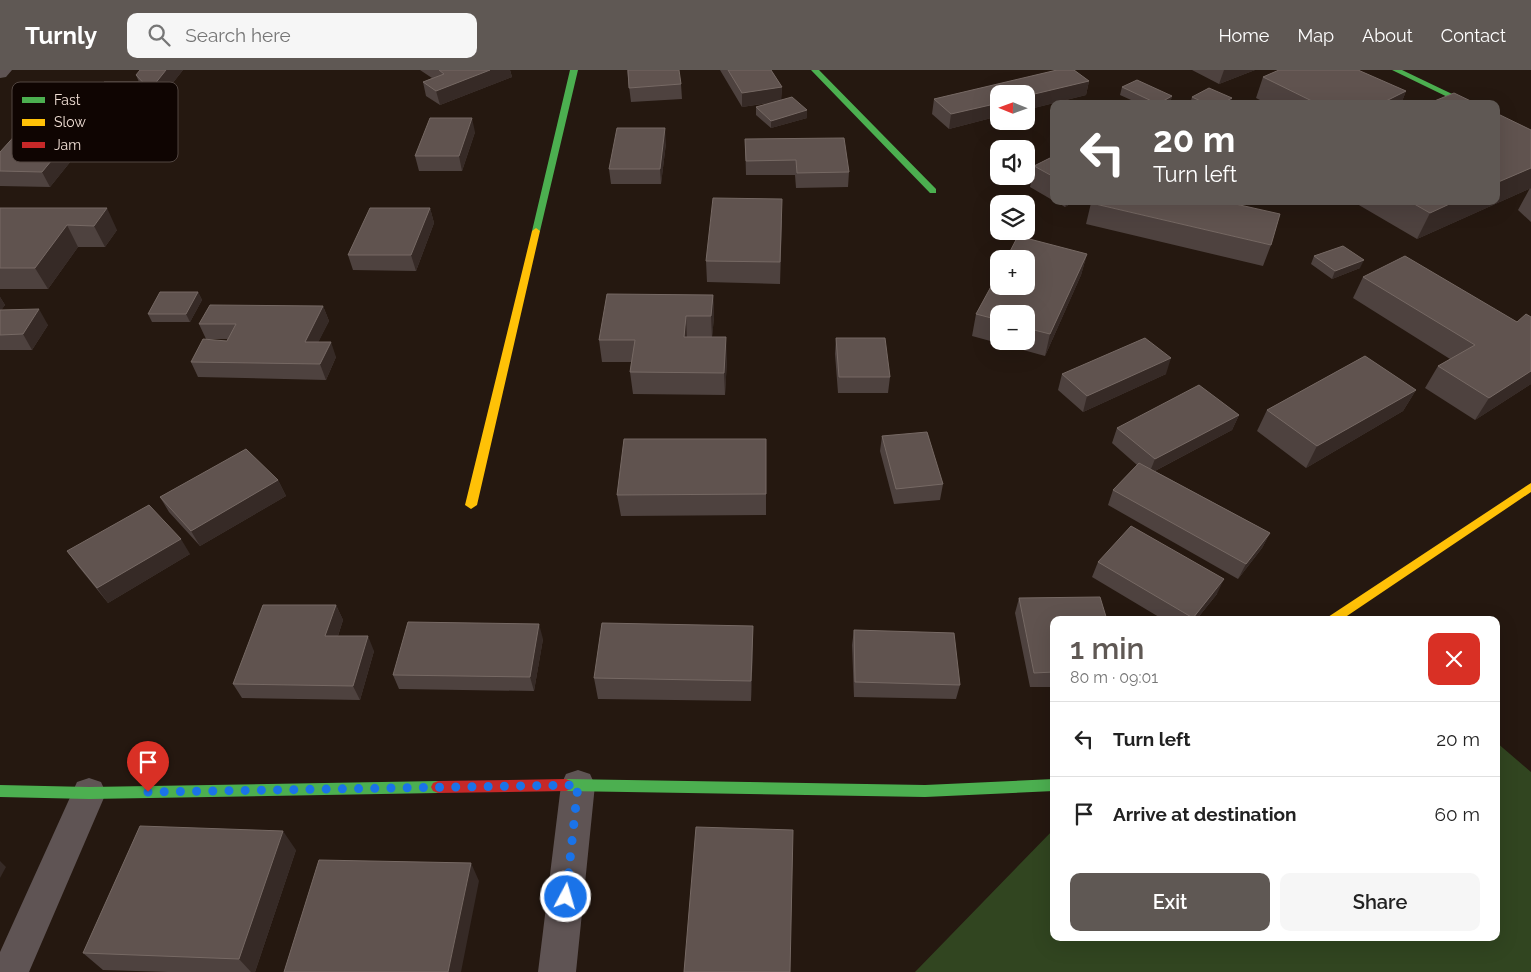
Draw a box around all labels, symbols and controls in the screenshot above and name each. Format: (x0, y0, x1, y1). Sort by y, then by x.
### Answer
search box (127, 13, 477, 58)
text: Turnly (25, 21, 97, 50)
icon: search (145, 21, 173, 49)
text: Search here (185, 24, 291, 46)
text: Home (1218, 25, 1269, 46)
text: Map (1297, 25, 1334, 46)
text: About (1362, 25, 1413, 46)
text: Contact (1441, 25, 1506, 46)
legend (12, 82, 178, 162)
north arrow (990, 85, 1035, 130)
map controls (990, 85, 1035, 350)
text: Fast (54, 92, 81, 108)
text: Slow (54, 114, 86, 130)
text: 20 m (1153, 119, 1235, 160)
icon: left (1070, 120, 1135, 185)
text: Jam (54, 137, 81, 153)
button: sound (990, 140, 1035, 185)
text: Turn left (1153, 161, 1237, 187)
button: layers (990, 195, 1035, 240)
button: + (990, 250, 1035, 295)
button: − (990, 305, 1035, 350)
text: 1 min (1070, 631, 1145, 666)
button: close (1428, 633, 1480, 685)
text: 80 m · 09:01 (1070, 668, 1158, 687)
icon: left (1070, 725, 1098, 753)
text: Turn left (1113, 728, 1190, 750)
text: 20 m (1436, 728, 1480, 750)
pin (127, 741, 169, 792)
icon: arrive (134, 748, 162, 776)
icon: arrive (1070, 800, 1098, 828)
text: Arrive at destination (1113, 803, 1297, 825)
text: 60 m (1435, 803, 1480, 825)
position arrow (539, 870, 591, 922)
button: Exit (1070, 873, 1270, 931)
button: Share (1280, 873, 1480, 931)

